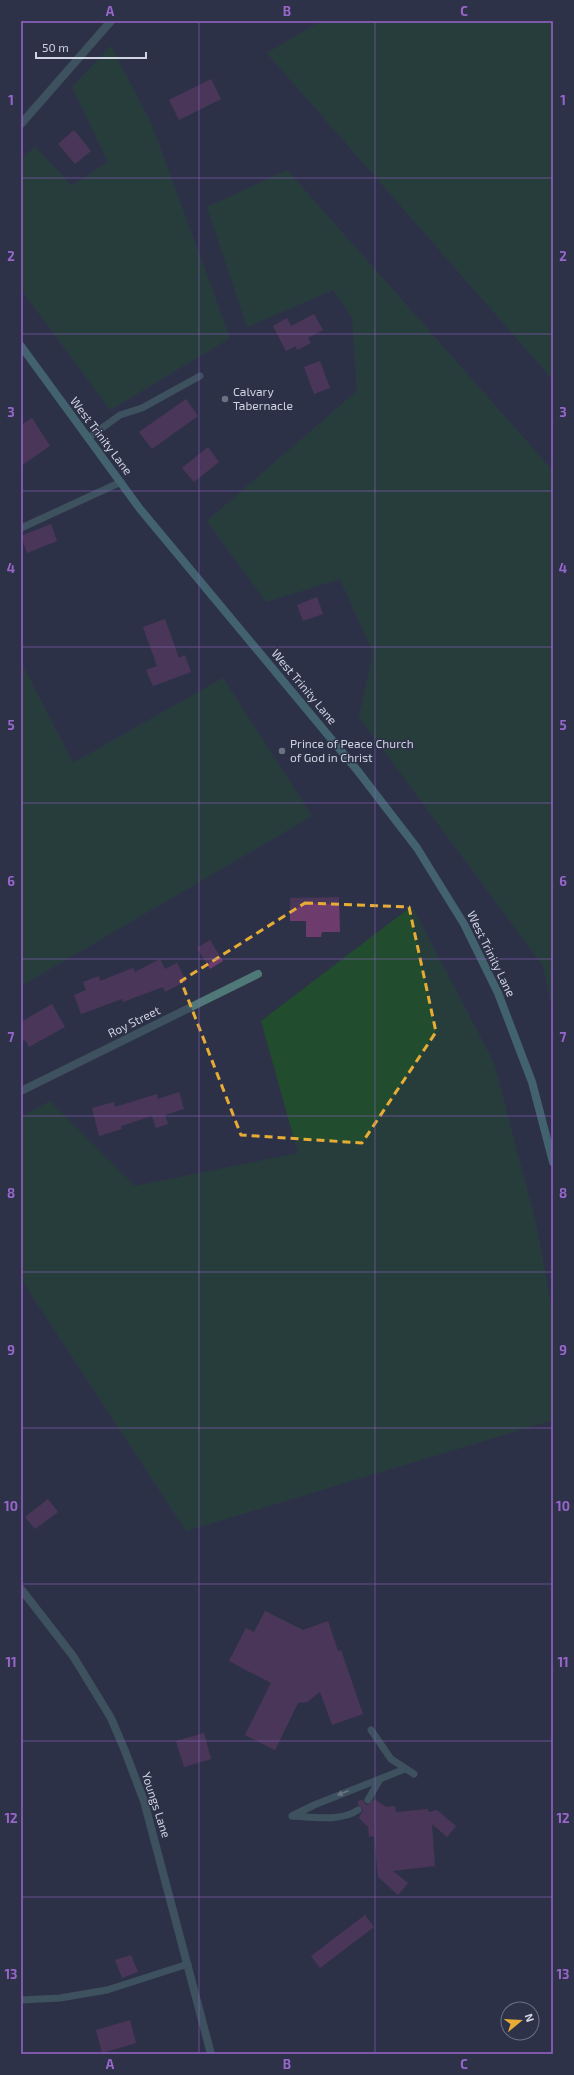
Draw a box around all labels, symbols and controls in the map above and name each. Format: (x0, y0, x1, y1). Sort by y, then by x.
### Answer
text: A (106, 3, 115, 19)
text: B (283, 3, 291, 19)
text: C (460, 3, 468, 19)
scale bar (36, 34, 146, 60)
text: 50 m (42, 40, 69, 54)
text: 1 (8, 92, 14, 108)
text: 1 (560, 92, 566, 108)
text: 2 (7, 248, 15, 264)
text: 2 (559, 248, 567, 264)
place label: Calvary Tabernacle (233, 384, 293, 412)
street label: West Trinity Lane (68, 394, 136, 477)
marker: Calvary Tabernacle (220, 394, 230, 404)
text: 3 (7, 404, 15, 420)
text: 3 (559, 404, 567, 420)
text: 4 (7, 560, 15, 576)
text: 4 (559, 560, 567, 576)
street label: West Trinity Lane (269, 646, 340, 727)
text: 5 (7, 717, 15, 733)
text: 5 (559, 717, 567, 733)
place label: Prince of Peace Church of God in Christ (290, 736, 414, 764)
marker: Prince of Peace Church of God in Christ (277, 746, 287, 756)
text: 6 (7, 873, 15, 889)
text: 6 (559, 873, 567, 889)
street label: West Trinity Lane (465, 908, 519, 999)
street label: Roy Street (105, 1002, 162, 1040)
text: 7 (8, 1029, 15, 1045)
text: 7 (560, 1029, 567, 1045)
text: 8 (7, 1185, 15, 1201)
text: 8 (559, 1185, 567, 1201)
text: 9 (7, 1342, 15, 1358)
text: 9 (559, 1342, 567, 1358)
text: 10 (4, 1498, 18, 1514)
text: 10 (556, 1498, 570, 1514)
text: 11 (5, 1654, 17, 1670)
text: 11 (557, 1654, 569, 1670)
street label: Youngs Lane (140, 1770, 174, 1839)
one-way arrow (338, 1790, 349, 1796)
text: 12 (4, 1810, 18, 1826)
text: 12 (556, 1810, 570, 1826)
text: 13 (5, 1966, 18, 1982)
text: 13 (557, 1966, 570, 1982)
north arrow (500, 2001, 540, 2041)
text: N (523, 2012, 537, 2024)
text: A (106, 2056, 115, 2072)
text: B (283, 2056, 291, 2072)
text: C (460, 2056, 468, 2072)

